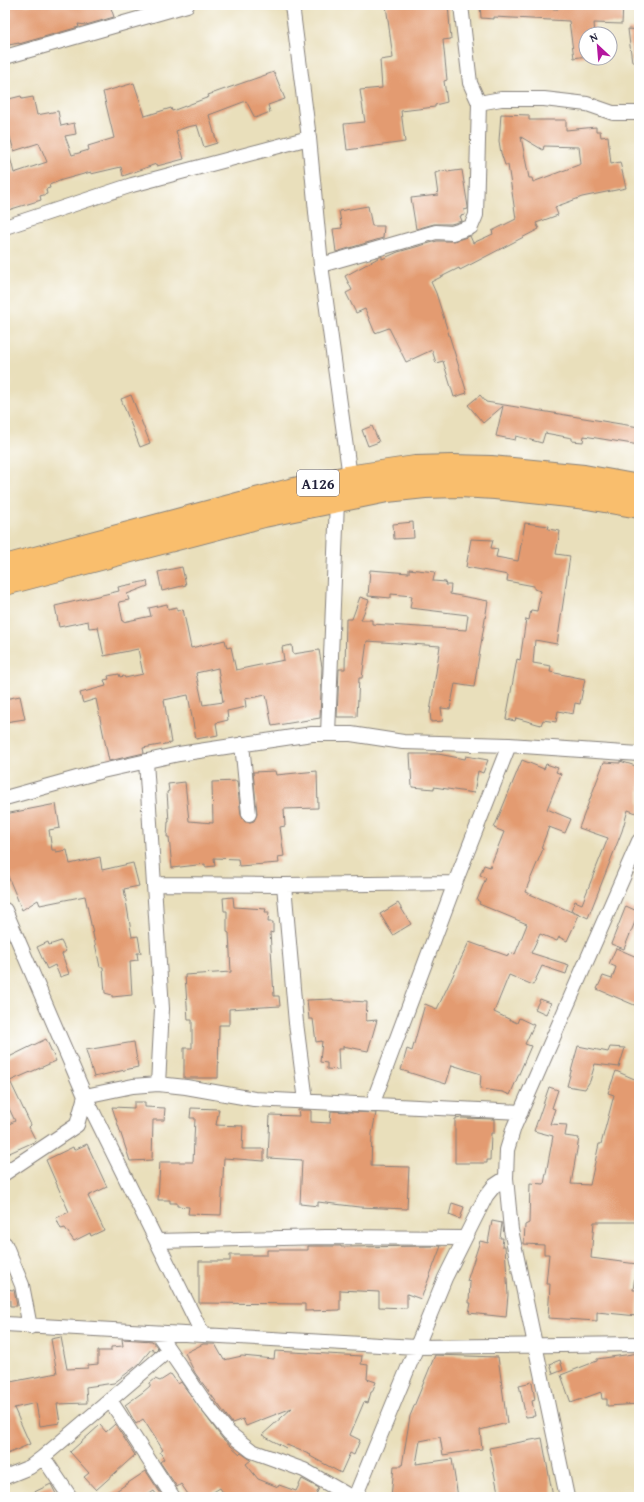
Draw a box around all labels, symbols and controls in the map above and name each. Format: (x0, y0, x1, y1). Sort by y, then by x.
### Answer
north arrow (578, 26, 618, 66)
text: N (587, 28, 601, 46)
road number: A126 (297, 470, 339, 496)

